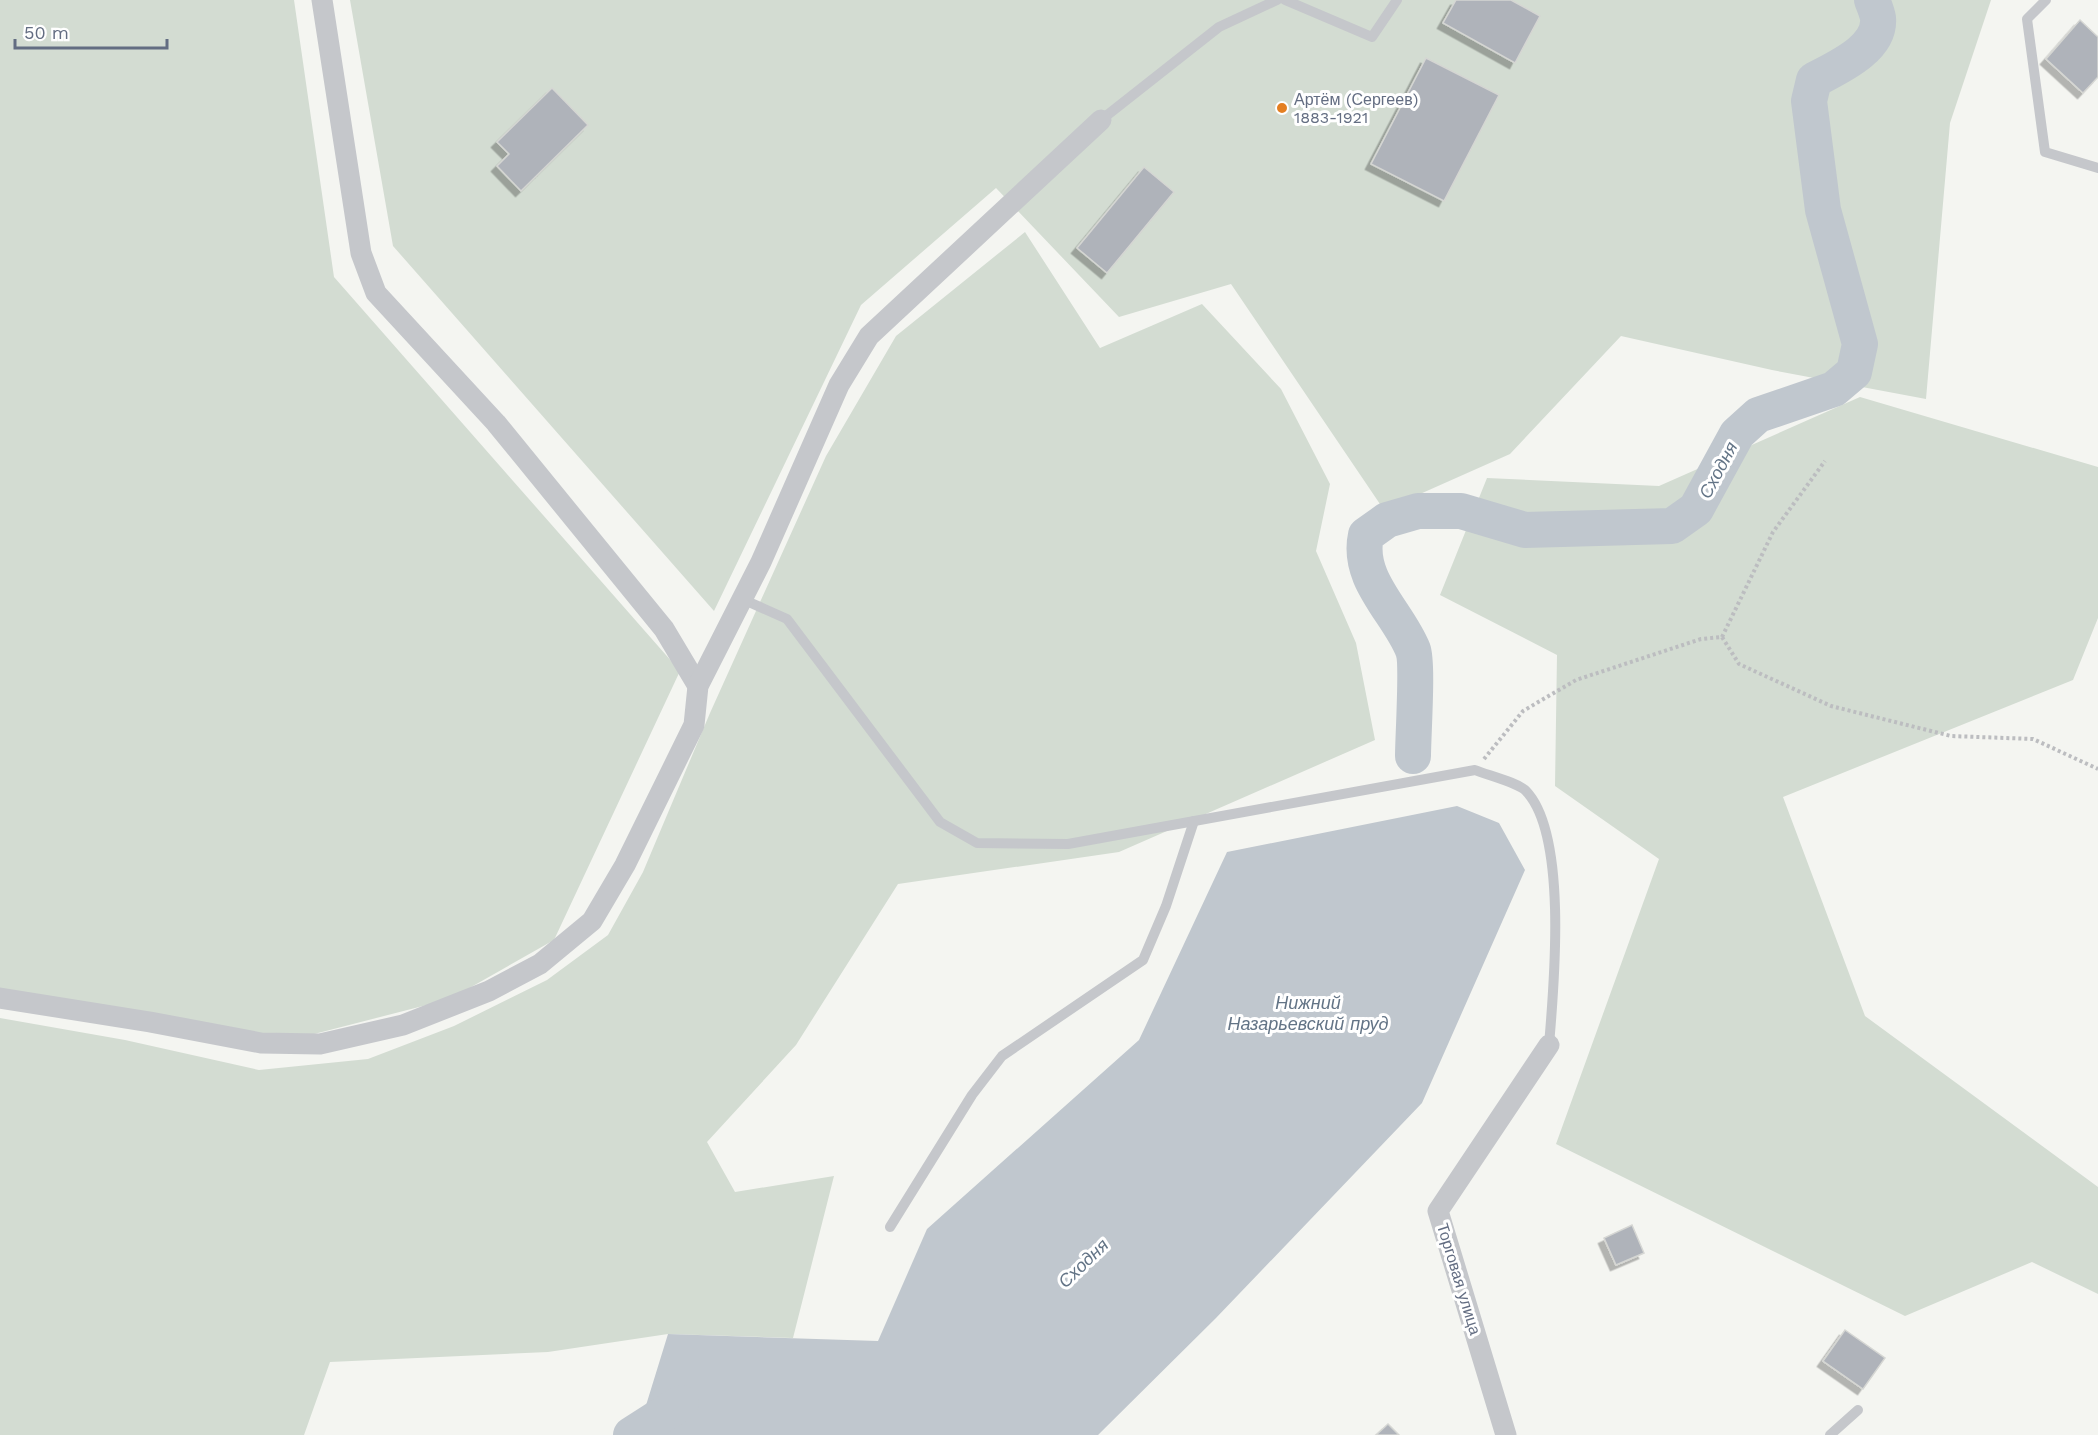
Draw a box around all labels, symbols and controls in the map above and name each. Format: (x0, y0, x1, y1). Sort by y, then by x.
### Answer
scale bar (15, 12, 166, 50)
text: 50 m (24, 22, 69, 43)
place label: Артём (Сергеев) 1883-1921 (1294, 90, 1418, 127)
marker: Артём (Сергеев) 1883-1921 (1275, 101, 1289, 115)
water label: Сходня (1694, 438, 1742, 502)
water label: Нижний Назарьевский пруд (1227, 992, 1389, 1034)
street label: Торговая улица (1433, 1221, 1485, 1337)
water label: Сходня (1054, 1234, 1113, 1292)

